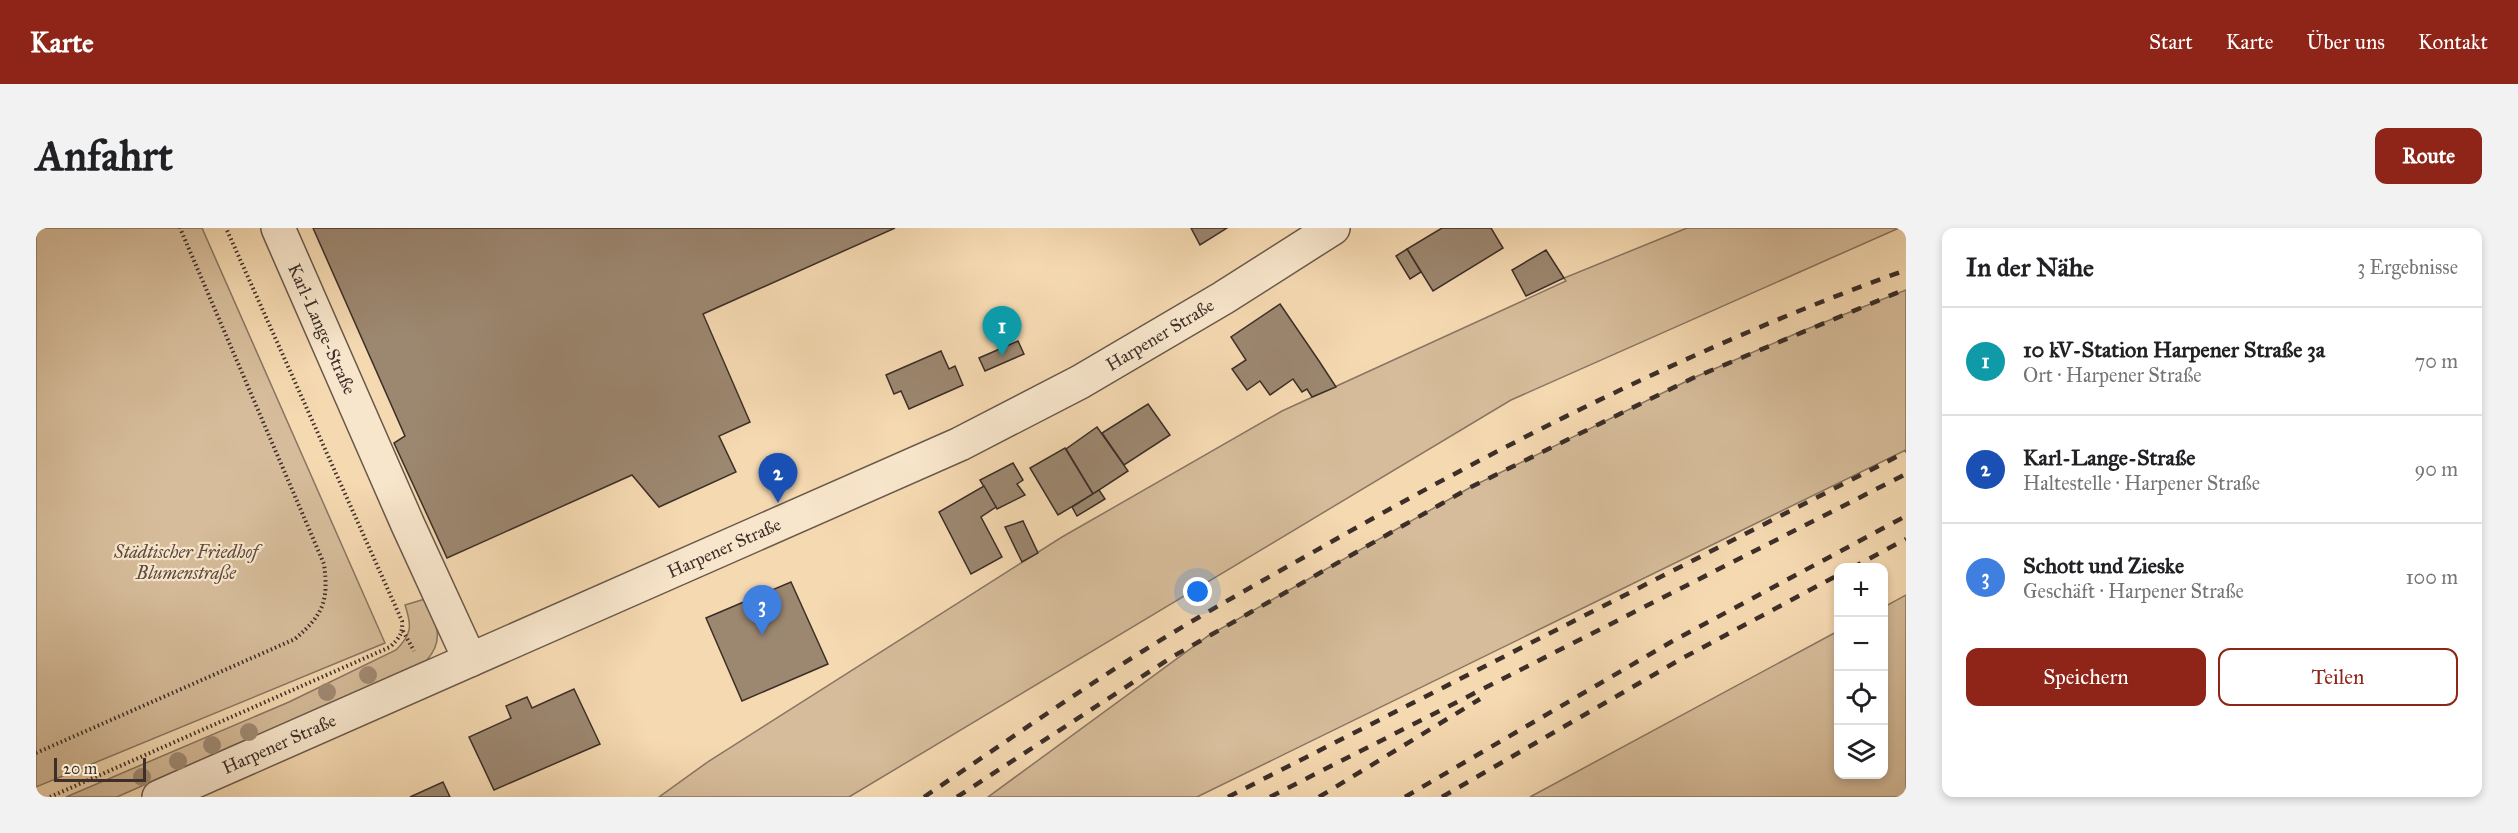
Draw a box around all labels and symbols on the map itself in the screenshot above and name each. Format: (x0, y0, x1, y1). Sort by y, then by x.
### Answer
street label: Karl-Lange-Straße (282, 260, 361, 398)
street label: Harpener Straße (1102, 294, 1218, 376)
pin: 1 (982, 306, 1022, 356)
pin: 2 (758, 454, 798, 503)
street label: Harpener Straße (664, 513, 784, 583)
park label: Städtischer Friedhof Blumenstraße (113, 541, 263, 584)
your location (1183, 577, 1212, 606)
pin: 3 (742, 586, 782, 635)
street label: Harpener Straße (219, 709, 339, 779)
scale bar (54, 755, 146, 782)

